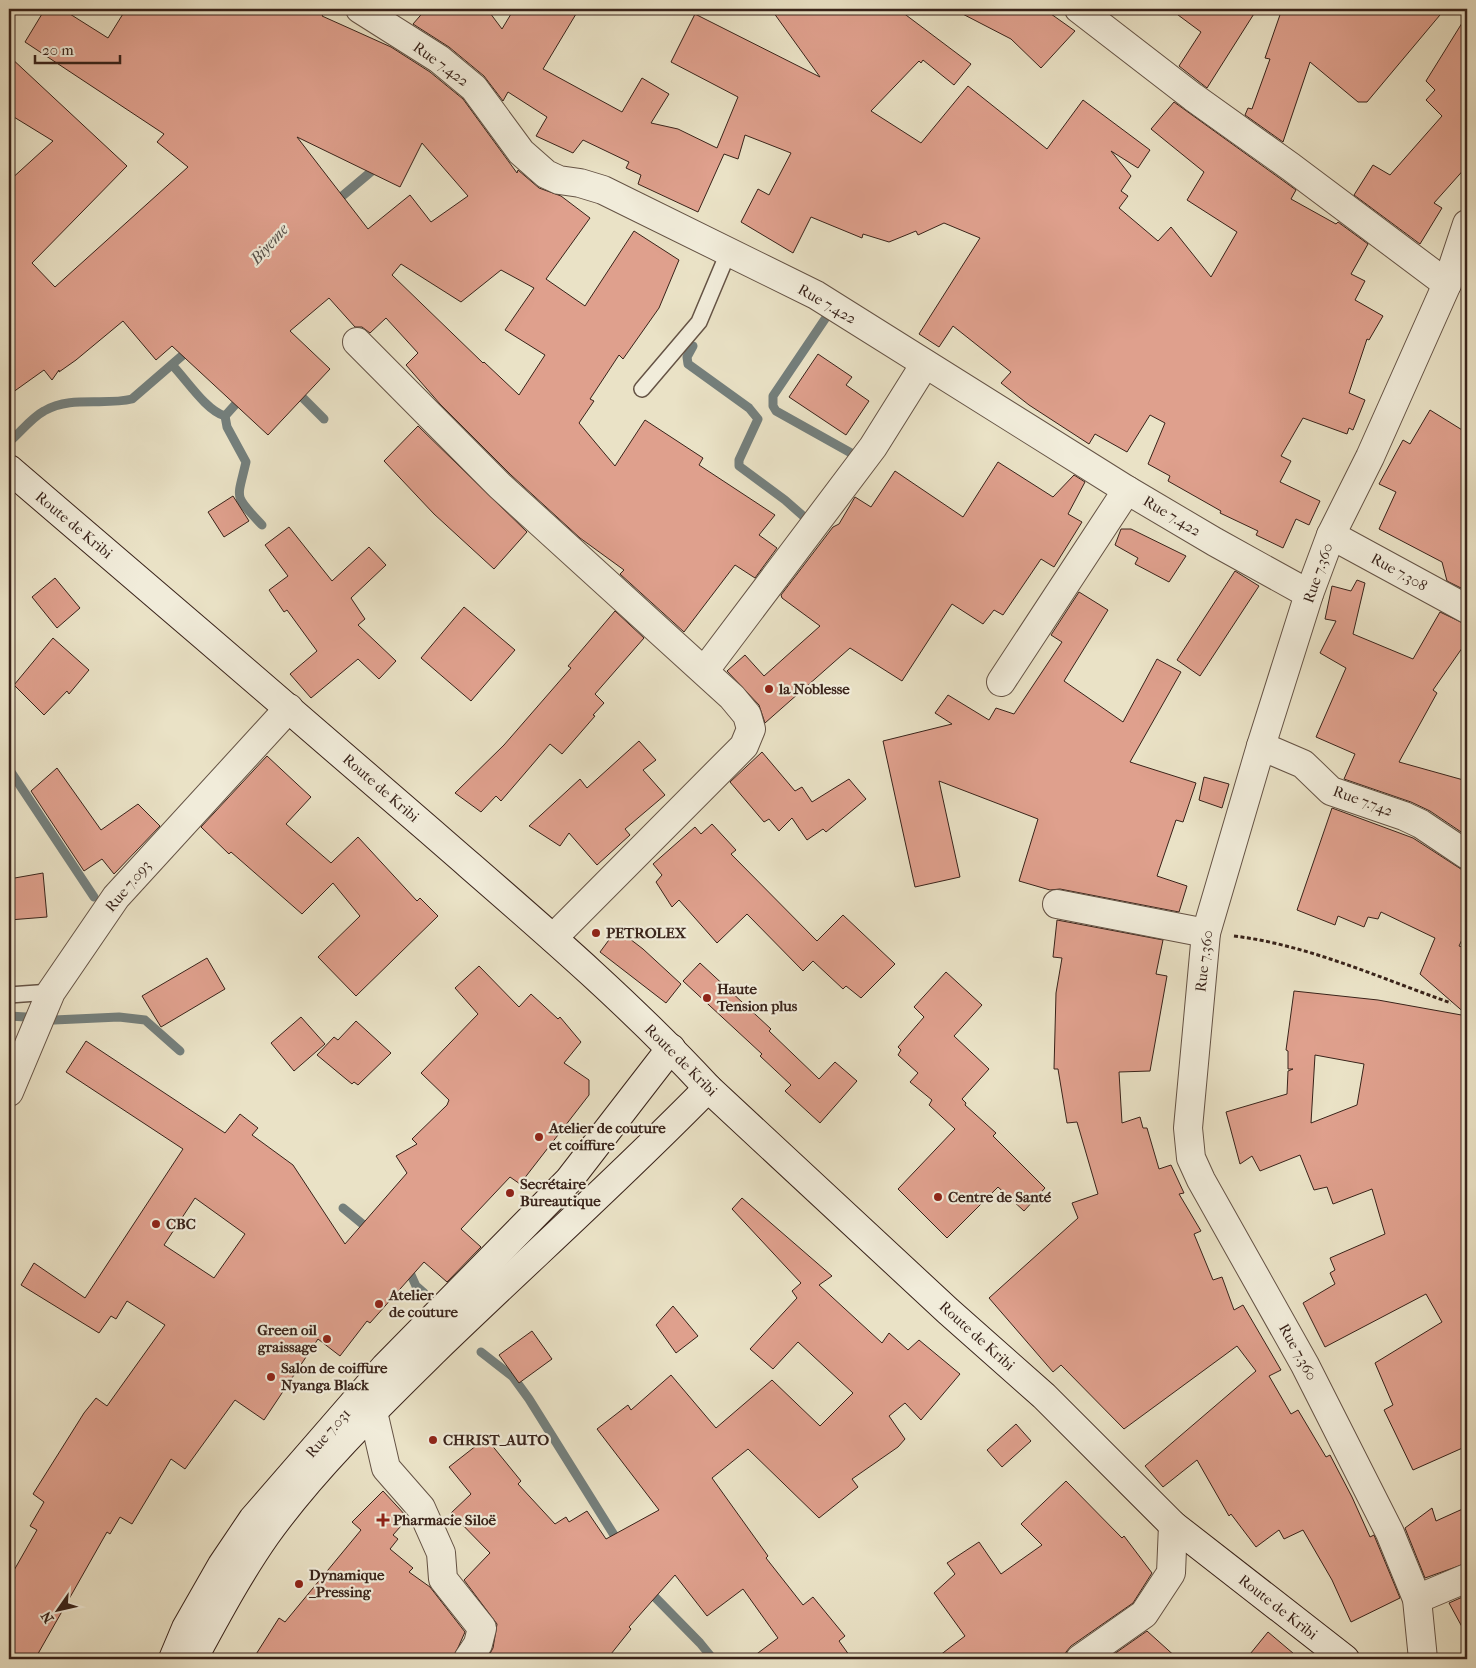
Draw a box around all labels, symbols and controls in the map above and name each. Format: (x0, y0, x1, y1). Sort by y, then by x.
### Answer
scale bar (35, 32, 120, 64)
street label: Rue 7.422 (410, 38, 473, 90)
text: 20 m (42, 41, 74, 59)
water label: Biyeme (245, 220, 292, 269)
street label: Rue 7.422 (795, 280, 860, 328)
street label: Route de Kribi (32, 488, 117, 563)
street label: Rue 7.422 (1140, 492, 1204, 540)
street label: Rue 7.360 (1299, 541, 1337, 605)
street label: Rue 7.308 (1368, 549, 1430, 595)
place label: la Noblesse (778, 680, 850, 698)
marker: la Noblesse (763, 683, 775, 695)
street label: Route de Kribi (339, 750, 423, 826)
street label: Rue 7.742 (1331, 782, 1396, 820)
street label: Rue 7.093 (101, 857, 155, 915)
place label: PETROLEX (606, 924, 687, 942)
marker: PETROLEX (590, 927, 602, 939)
street label: Rue 7.360 (1191, 929, 1217, 993)
place label: Haute Tension plus (716, 980, 798, 1015)
marker: Haute Tension plus (701, 992, 713, 1004)
street label: Route de Kribi (641, 1020, 721, 1100)
place label: Atelier de couture et coiffure (548, 1119, 666, 1154)
marker: Atelier de couture et coiffure (533, 1131, 545, 1143)
place label: Secrétaire Bureautique (520, 1175, 601, 1210)
marker: Secrétaire Bureautique (504, 1187, 516, 1199)
place label: Centre de Santé (948, 1188, 1052, 1206)
marker: Centre de Santé (932, 1191, 944, 1203)
place label: CBC (166, 1215, 196, 1233)
marker: CBC (150, 1218, 162, 1230)
place label: Atelier de couture (388, 1286, 458, 1321)
street label: Route de Kribi (936, 1297, 1019, 1375)
marker: Atelier de couture (373, 1298, 385, 1310)
street label: Rue 7.360 (1275, 1320, 1321, 1384)
place label: Green oil graissage (257, 1321, 318, 1356)
marker: Green oil graissage (321, 1333, 333, 1345)
place label: Salon de coiffure Nyanga Black (281, 1359, 388, 1394)
marker: Salon de coiffure Nyanga Black (265, 1371, 277, 1383)
street label: Rue 7.031 (302, 1405, 354, 1461)
place label: CHRIST_AUTO (443, 1431, 549, 1449)
marker: CHRIST_AUTO (427, 1434, 439, 1446)
place label: Pharmacie Siloë (393, 1511, 497, 1529)
marker: Pharmacie Siloë (377, 1514, 389, 1526)
place label: Dynamique _Pressing (308, 1566, 385, 1601)
street label: Route de Kribi (1235, 1571, 1321, 1644)
marker: Dynamique _Pressing (293, 1578, 305, 1590)
north arrow (32, 1586, 82, 1636)
text: N (37, 1608, 58, 1626)

